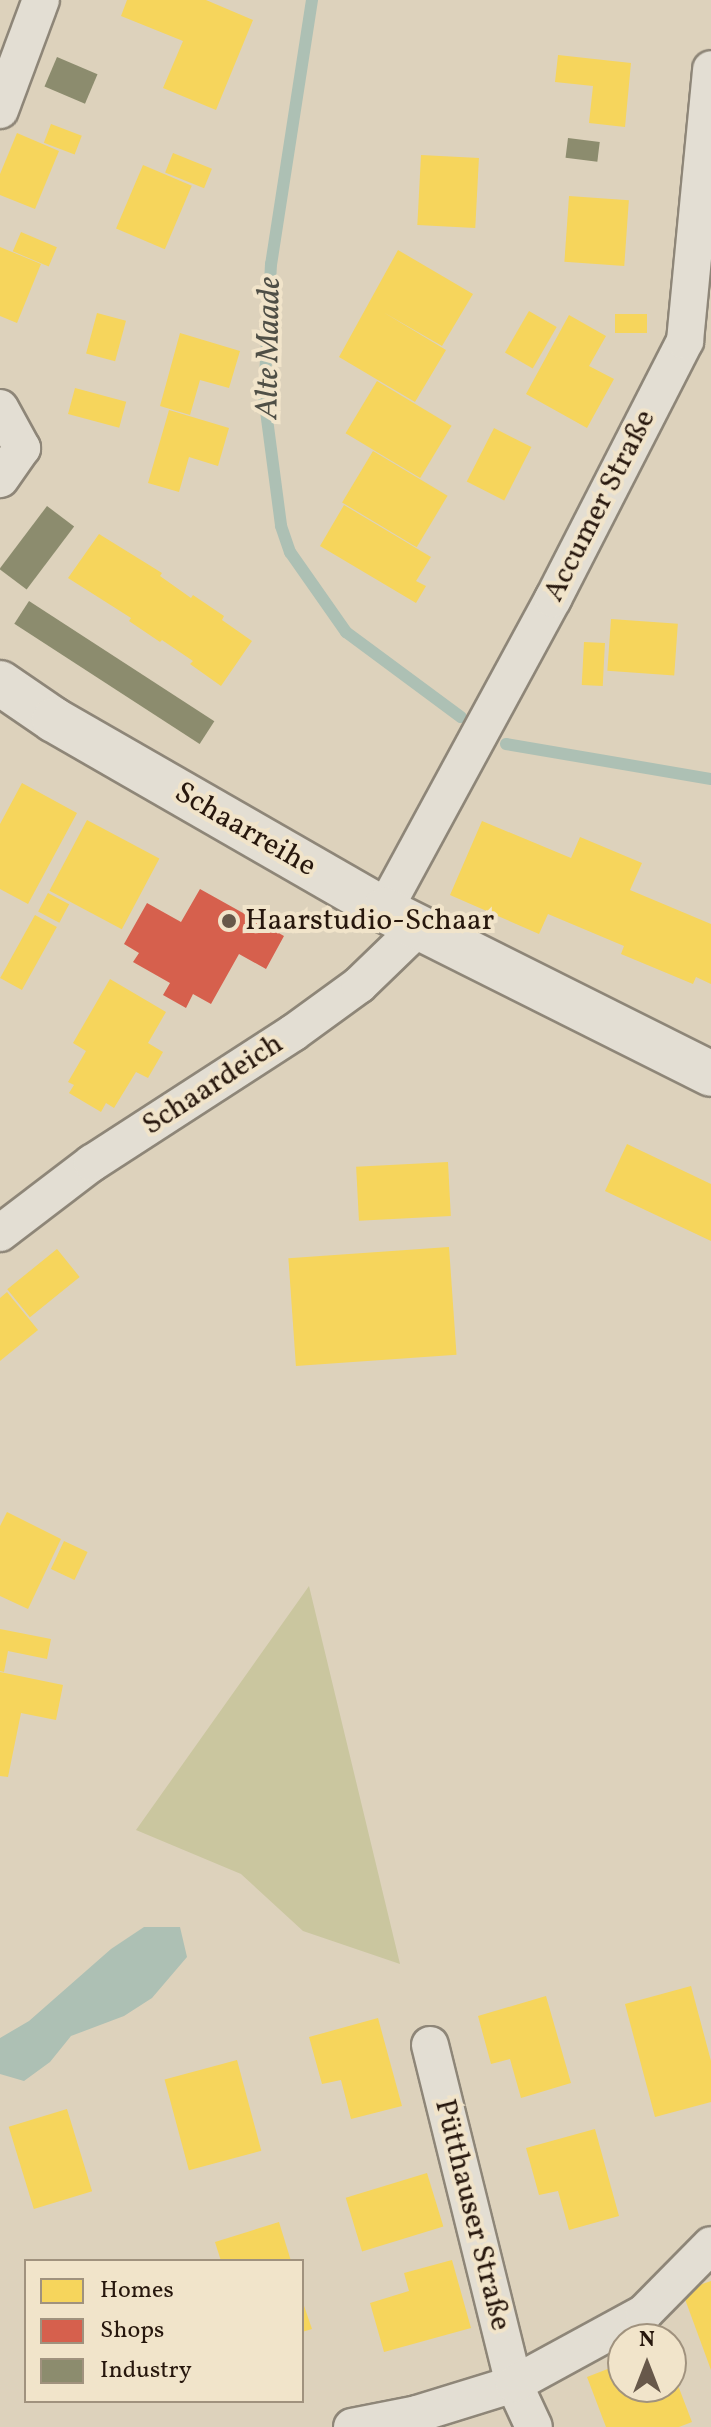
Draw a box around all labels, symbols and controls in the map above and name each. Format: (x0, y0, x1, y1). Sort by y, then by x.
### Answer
water label: Alte Maade (250, 277, 290, 419)
street label: Accumer Straße (536, 404, 664, 608)
street label: Schaarreihe (168, 775, 322, 885)
place label: Haarstudio-Schaar (245, 903, 494, 939)
marker: Haarstudio-Schaar (220, 912, 238, 930)
street label: Schaardeich (136, 1026, 290, 1144)
street label: Pütthauser Straße (426, 2096, 518, 2334)
legend (24, 2259, 304, 2403)
text: Homes (100, 2274, 174, 2308)
text: Shops (100, 2314, 164, 2348)
north arrow (607, 2323, 687, 2403)
text: N (639, 2325, 655, 2356)
text: Industry (100, 2354, 192, 2388)

